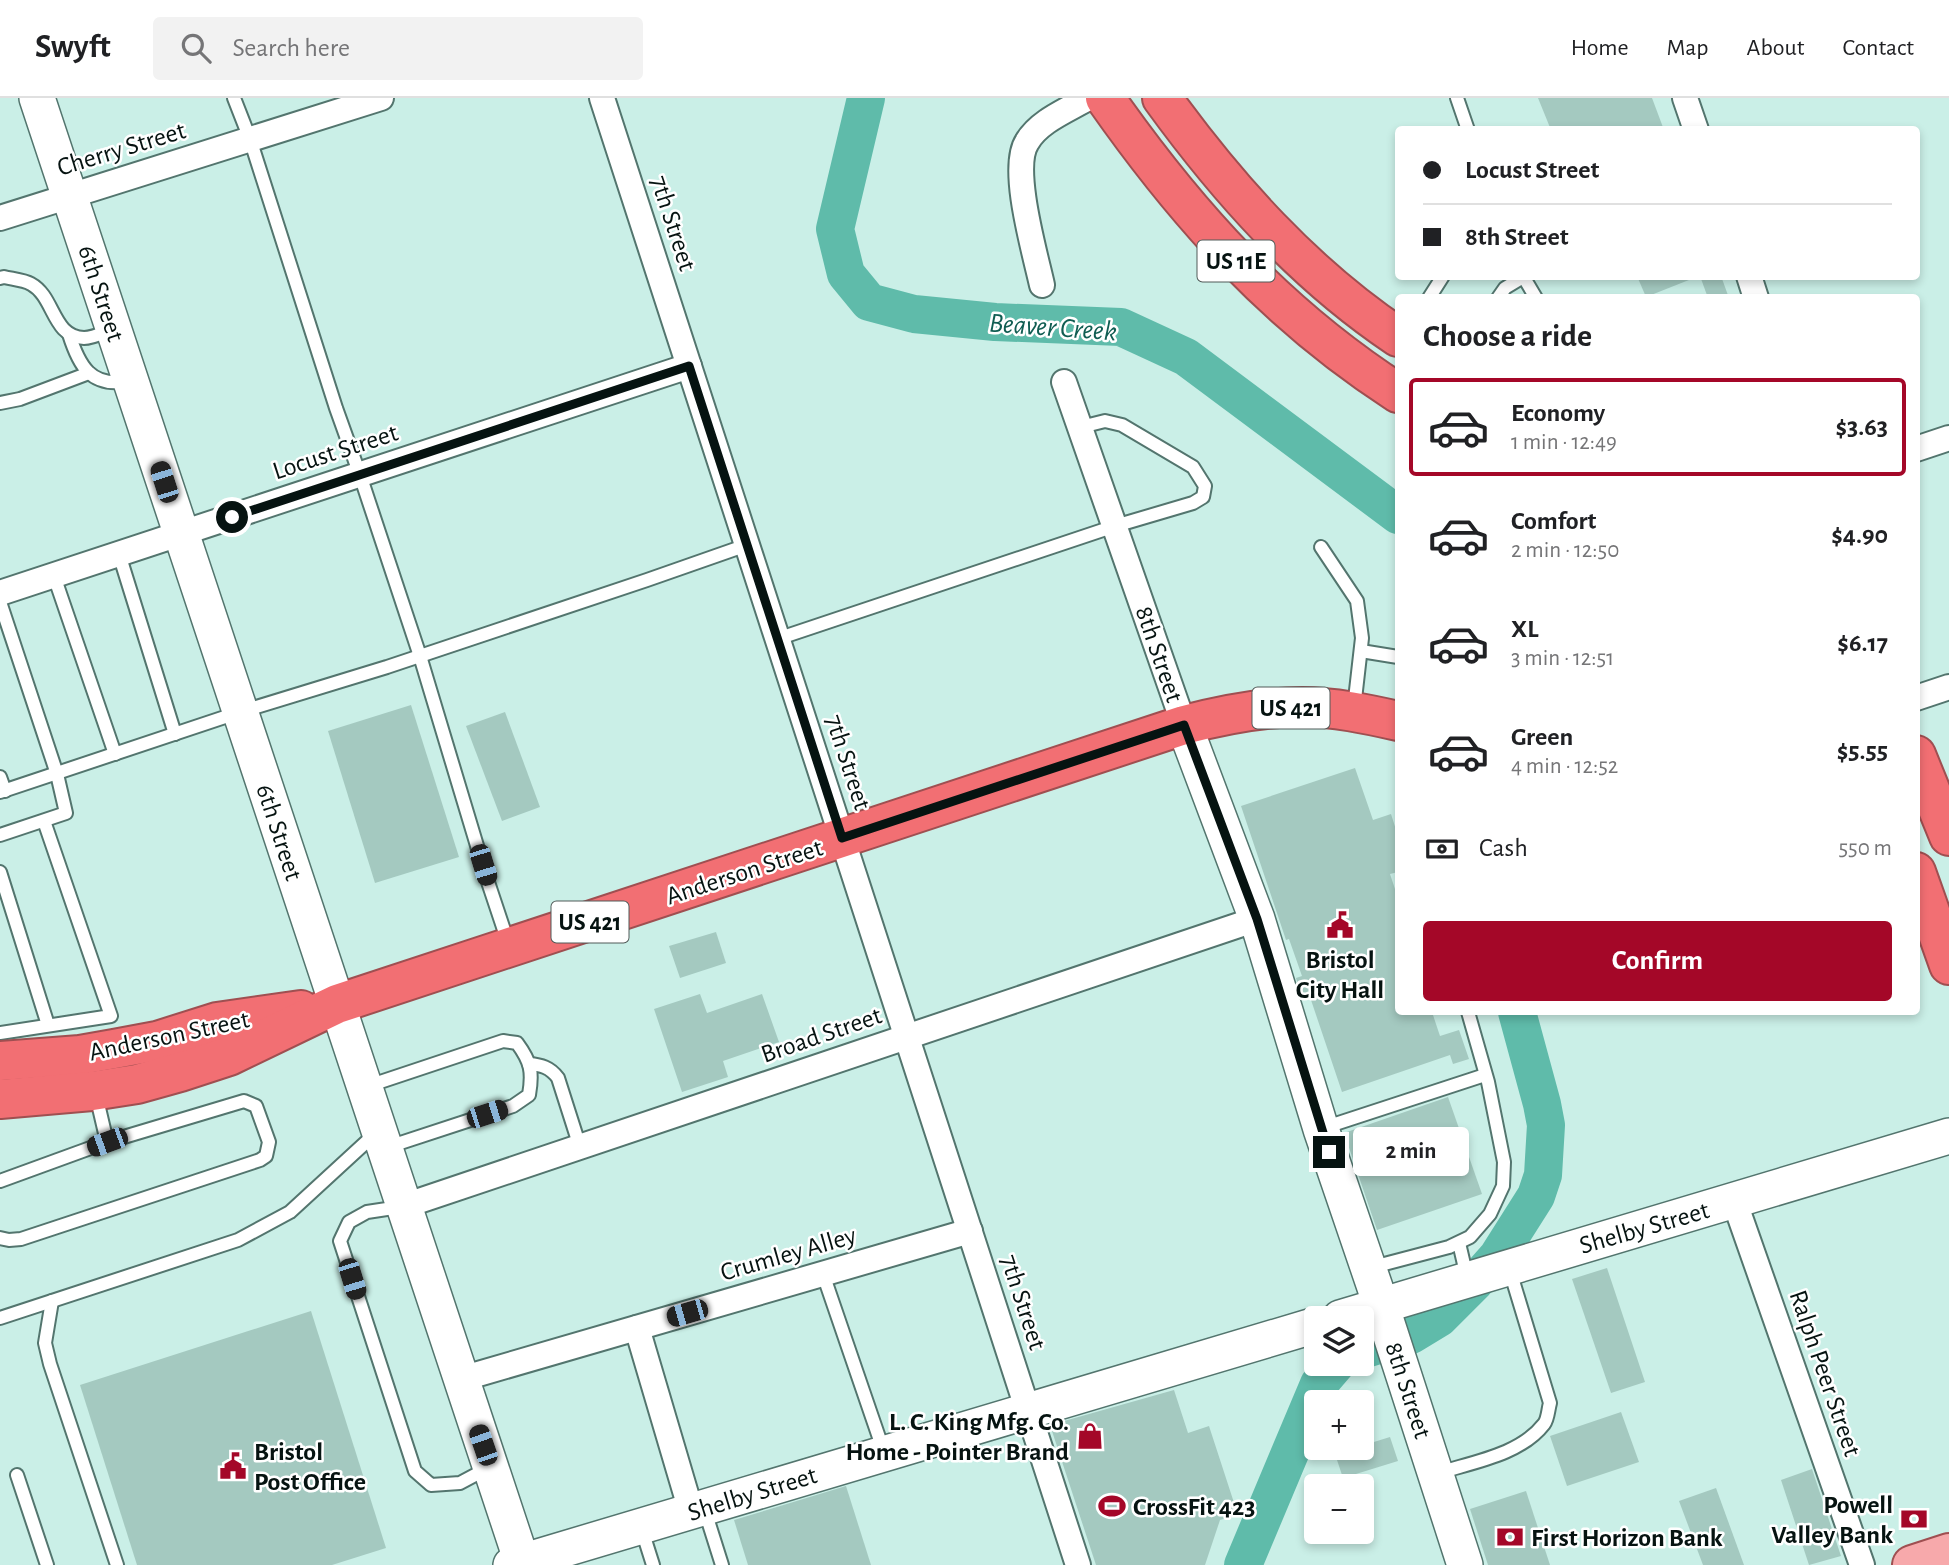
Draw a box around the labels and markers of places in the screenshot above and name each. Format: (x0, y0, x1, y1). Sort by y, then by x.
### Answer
public building icon: Bristol City Hall (1325, 910, 1355, 940)
place label: Bristol City Hall (1296, 947, 1384, 1003)
place label: L. C. King Mfg. Co. Home - Pointer Brand (845, 1409, 1069, 1465)
shop icon: L. C. King Mfg. Co. Home - Pointer Brand (1075, 1421, 1105, 1451)
place label: Bristol Post Office (254, 1439, 366, 1495)
public building icon: Bristol Post Office (218, 1451, 248, 1481)
sports icon: CrossFit 423 (1097, 1491, 1127, 1521)
place label: Powell Valley Bank (1771, 1492, 1893, 1548)
place label: CrossFit 423 (1133, 1494, 1255, 1520)
bank icon: Powell Valley Bank (1899, 1504, 1929, 1534)
bank icon: First Horizon Bank (1495, 1522, 1525, 1552)
place label: First Horizon Bank (1531, 1525, 1723, 1551)

